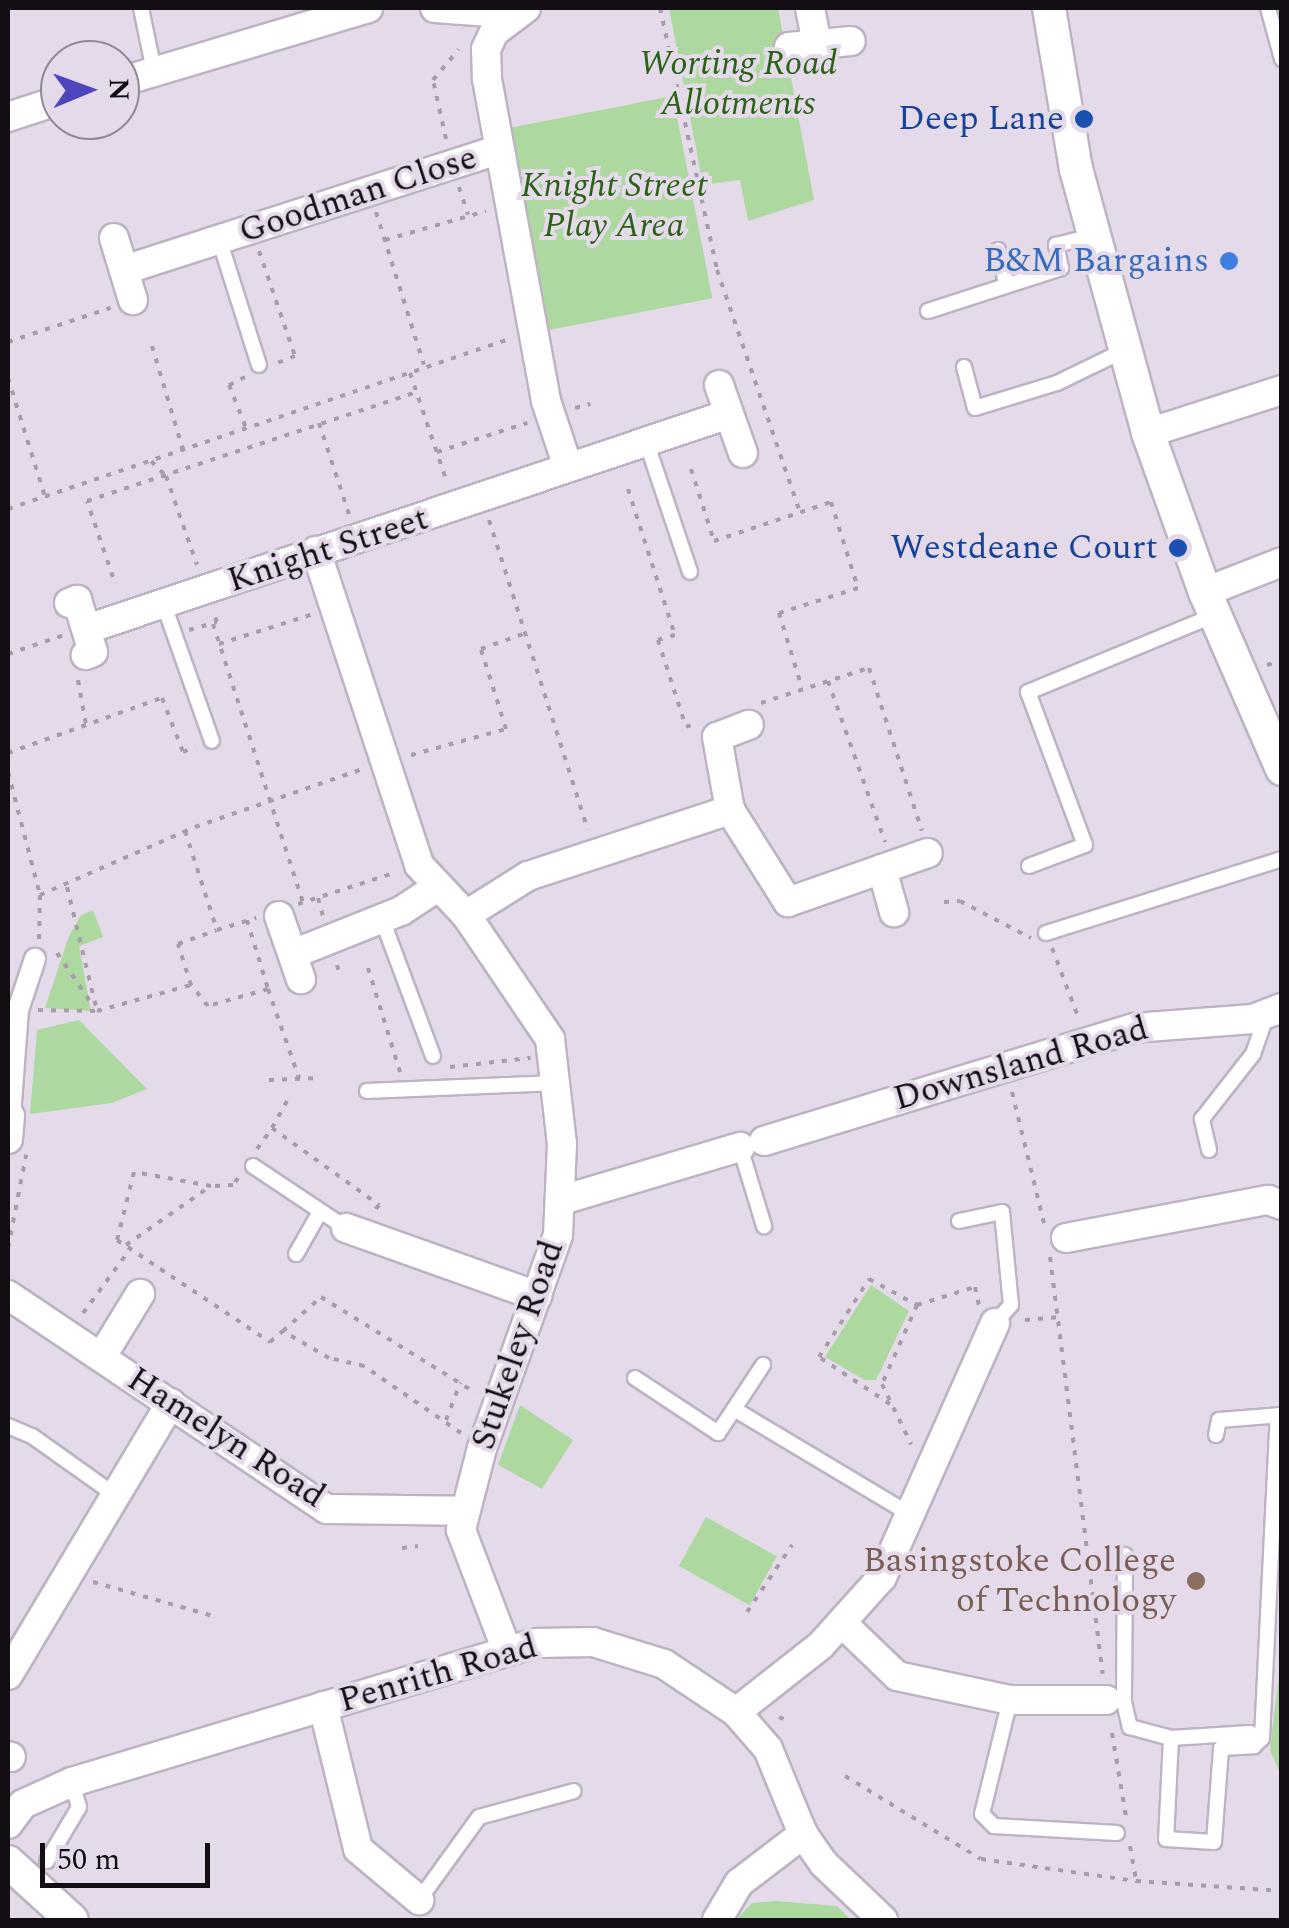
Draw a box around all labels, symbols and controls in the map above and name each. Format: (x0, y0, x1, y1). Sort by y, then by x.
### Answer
north arrow (40, 40, 140, 140)
park label: Worting Road Allotments (639, 43, 837, 125)
text: N (97, 78, 140, 101)
place label: Deep Lane (898, 98, 1064, 140)
marker: Deep Lane (1073, 108, 1095, 130)
street label: Goodman Close (234, 137, 482, 253)
park label: Knight Street Play Area (521, 165, 707, 247)
place label: B&M Bargains (983, 240, 1209, 282)
marker: B&M Bargains (1218, 250, 1240, 272)
street label: Knight Street (222, 498, 434, 602)
place label: Westdeane Court (890, 527, 1158, 569)
marker: Westdeane Court (1167, 537, 1189, 559)
street label: Downsland Road (889, 1008, 1153, 1120)
street label: Stukeley Road (463, 1235, 573, 1455)
street label: Hamelyn Road (119, 1358, 333, 1518)
place label: Basingstoke College of Technology (863, 1540, 1176, 1622)
marker: Basingstoke College of Technology (1185, 1570, 1207, 1592)
street label: Penrith Road (334, 1626, 542, 1722)
scale bar (45, 1823, 215, 1885)
text: 50 m (57, 1837, 120, 1883)

